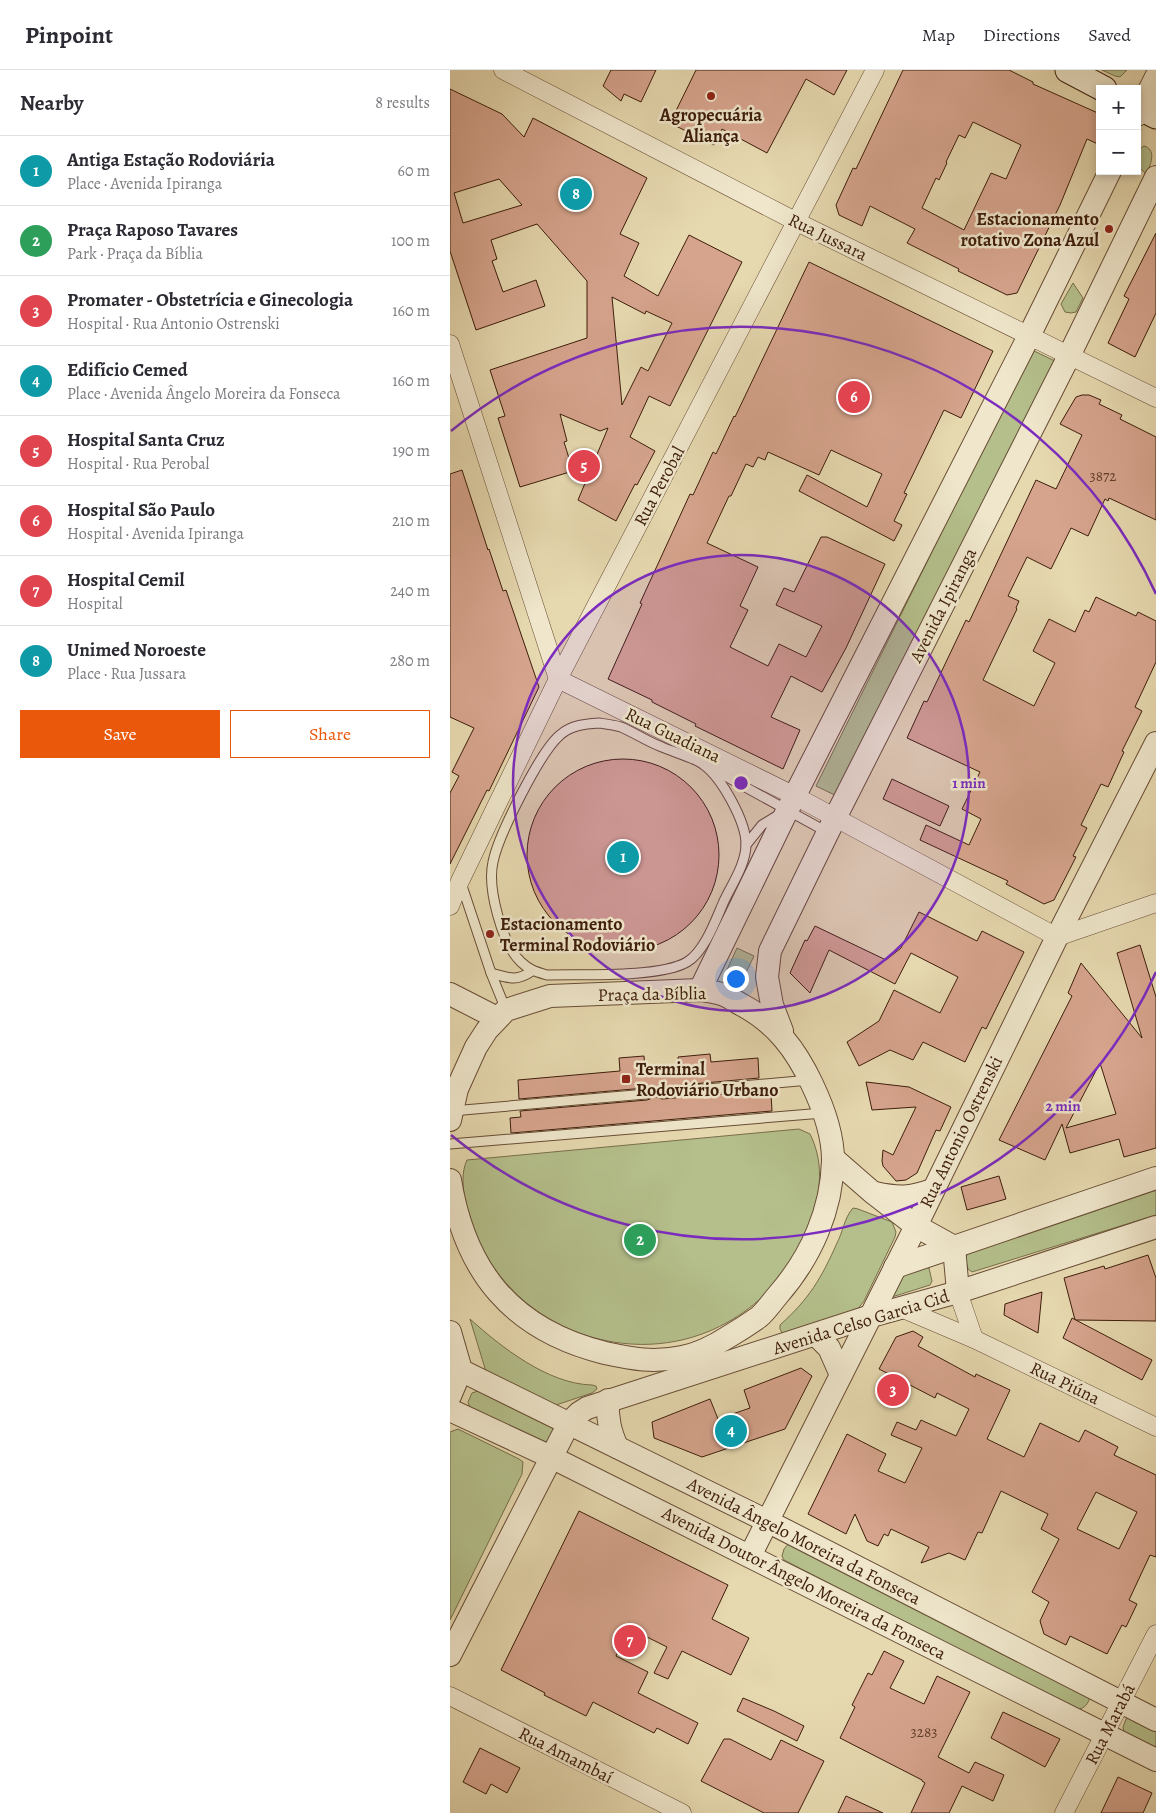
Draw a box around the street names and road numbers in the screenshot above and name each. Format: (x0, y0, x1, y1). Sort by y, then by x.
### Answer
street label: Rua Jussara (784, 208, 872, 267)
street label: Rua Perobal (628, 441, 690, 530)
street label: Avenida Ipiranga (903, 543, 983, 667)
street label: Rua Guadiana (621, 702, 725, 769)
street label: Praça da Bíblia (598, 981, 707, 1007)
street label: Rua Antonio Ostrenski (914, 1052, 1008, 1212)
street label: Avenida Celso Garcia Cid (769, 1284, 952, 1361)
street label: Rua Piúna (1026, 1356, 1104, 1410)
street label: Avenida Ângelo Moreira da Fonseca (682, 1471, 925, 1611)
street label: Avenida Doutor Ângelo Moreira da Fonseca (657, 1500, 951, 1666)
street label: Rua Marabá (1079, 1679, 1141, 1769)
street label: Rua Amambaí (515, 1721, 617, 1789)

